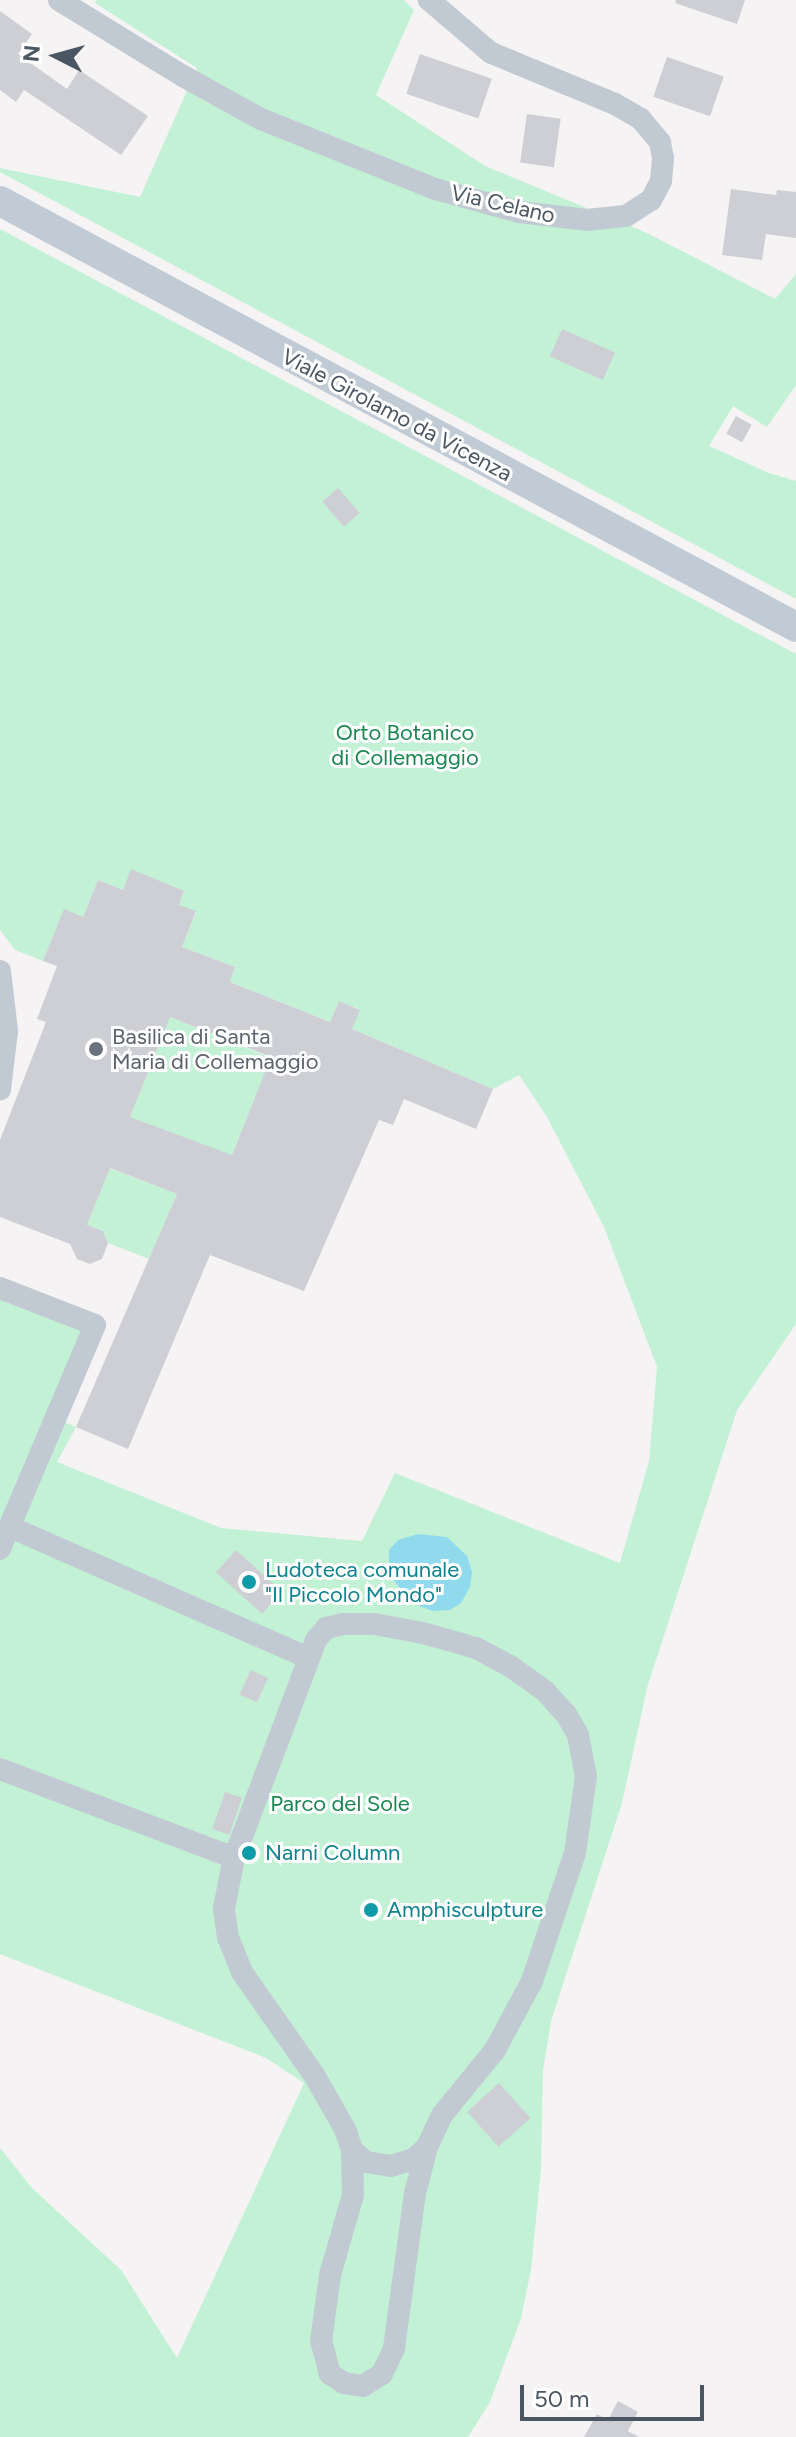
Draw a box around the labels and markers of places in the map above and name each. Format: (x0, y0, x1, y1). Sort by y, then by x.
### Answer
place label: Basilica di Santa Maria di Collemaggio (112, 1023, 318, 1074)
marker: Basilica di Santa Maria di Collemaggio (87, 1040, 105, 1058)
place label: Ludoteca comunale "Il Piccolo Mondo" (265, 1556, 459, 1608)
marker: Ludoteca comunale "Il Piccolo Mondo" (240, 1573, 258, 1591)
place label: Narni Column (265, 1840, 400, 1866)
marker: Narni Column (240, 1844, 258, 1862)
place label: Amphisculpture (387, 1897, 543, 1923)
marker: Amphisculpture (362, 1901, 380, 1919)

